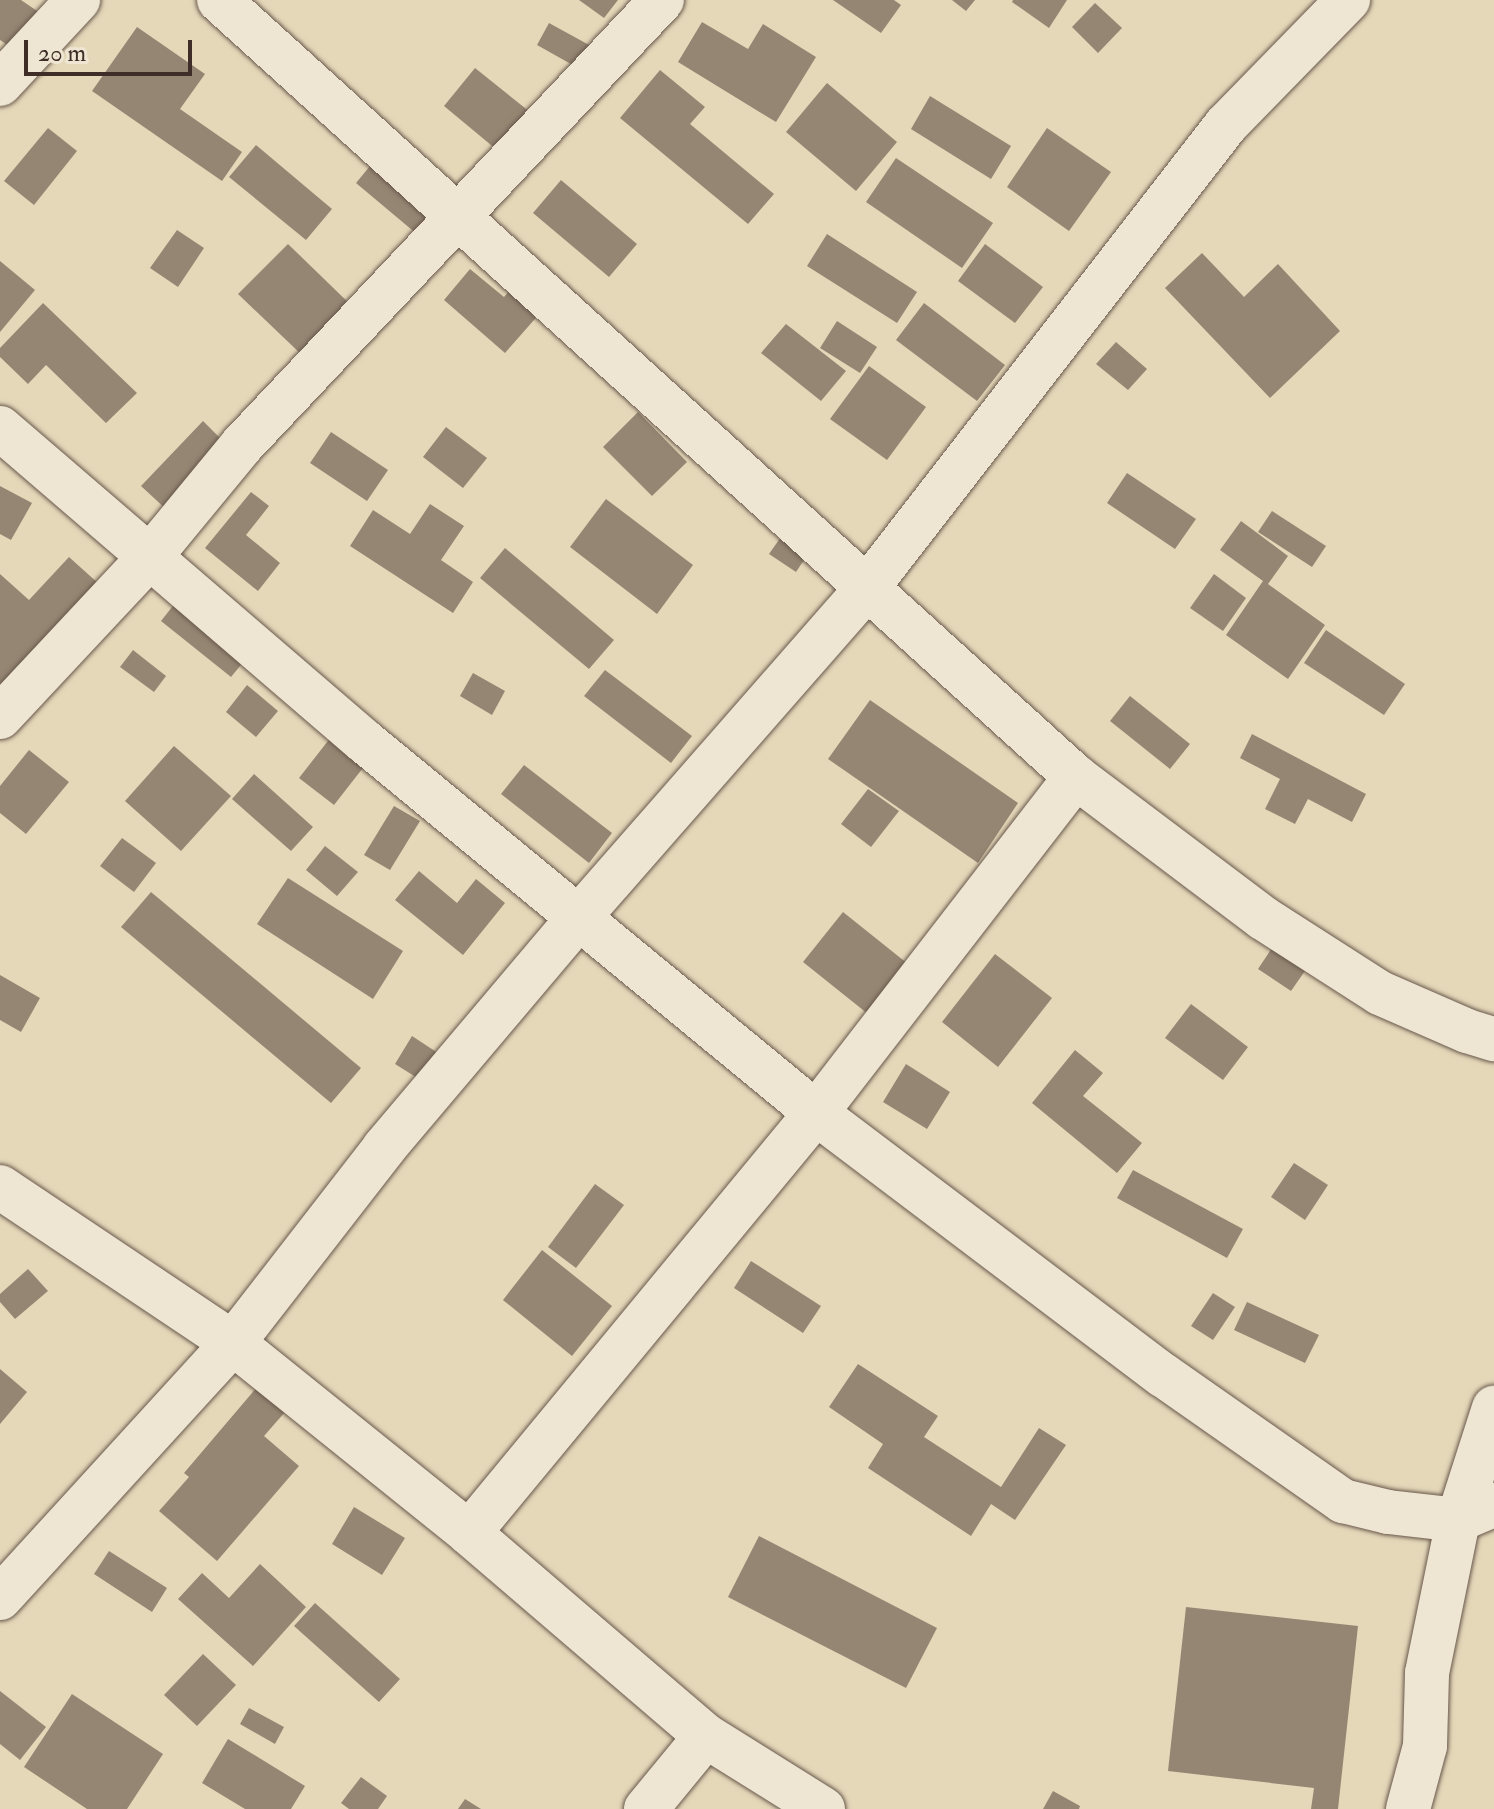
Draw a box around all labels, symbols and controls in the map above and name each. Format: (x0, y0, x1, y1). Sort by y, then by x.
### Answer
scale bar (28, 24, 196, 74)
text: 20 m (38, 38, 86, 69)

